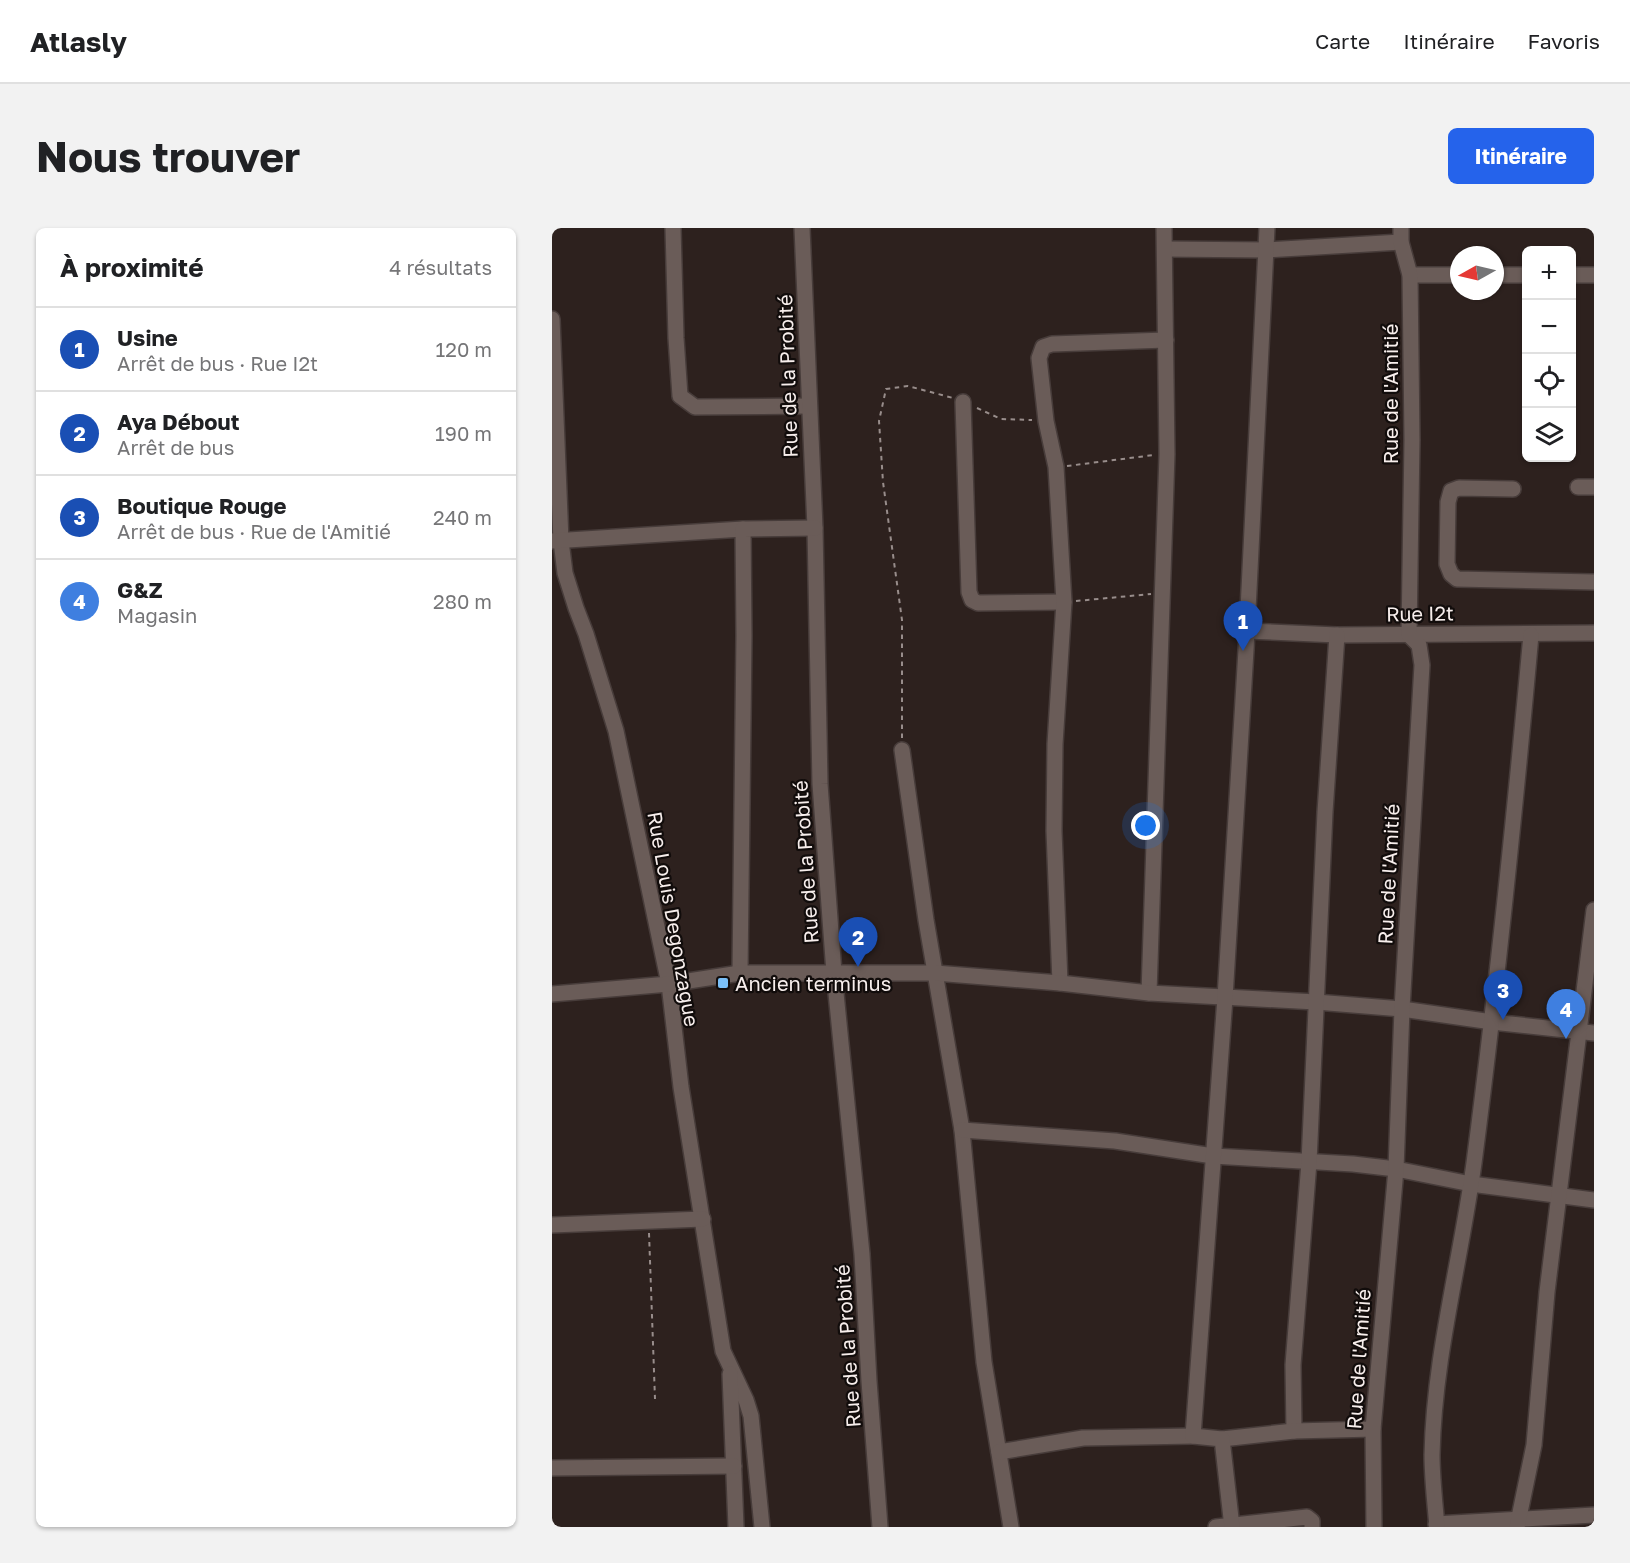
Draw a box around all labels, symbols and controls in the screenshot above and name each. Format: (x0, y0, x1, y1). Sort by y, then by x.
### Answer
text: Atlasly (30, 25, 127, 58)
text: Carte (1315, 28, 1370, 54)
text: Itinéraire (1403, 28, 1495, 54)
text: Favoris (1528, 28, 1600, 54)
button: Itinéraire (1448, 128, 1594, 184)
text: Nous trouver (36, 131, 300, 181)
north arrow (1450, 246, 1504, 300)
map controls (1522, 246, 1576, 462)
button: + (1522, 246, 1576, 300)
text: À proximité (60, 252, 204, 283)
text: 4 résultats (389, 255, 492, 279)
street label: Rue de la Probité (772, 294, 802, 458)
button: − (1522, 300, 1576, 354)
text: Usine (117, 324, 178, 351)
street label: Rue de l'Amitié (1378, 324, 1402, 464)
text: 1 (74, 337, 85, 361)
text: 120 m (436, 337, 492, 361)
text: Arrêt de bus · Rue I2t (117, 351, 318, 375)
button: locate (1522, 354, 1576, 408)
text: Aya Débout (117, 408, 239, 435)
button: layers (1522, 408, 1576, 462)
text: 2 (73, 421, 86, 445)
text: 190 m (435, 421, 492, 445)
text: Arrêt de bus (117, 435, 234, 459)
text: Boutique Rouge (117, 492, 286, 519)
text: 3 (73, 505, 86, 529)
text: 240 m (433, 505, 492, 529)
text: Arrêt de bus · Rue de l'Amitié (117, 519, 391, 543)
text: G&Z (117, 576, 163, 603)
text: 4 (73, 589, 86, 613)
text: 280 m (433, 589, 492, 613)
street label: Rue I2t (1386, 600, 1454, 626)
pin: 1 (1224, 602, 1262, 651)
text: Magasin (117, 603, 197, 627)
street label: Rue de la Probité (787, 780, 823, 944)
street label: Rue de l'Amitié (1372, 803, 1404, 945)
street label: Rue Louis Degonzague (643, 810, 705, 1028)
your location (1131, 811, 1160, 840)
pin: 2 (838, 918, 878, 967)
pin: 3 (1484, 970, 1522, 1020)
place label: Ancien terminus (735, 971, 891, 995)
marker: Ancien terminus (716, 976, 730, 990)
pin: 4 (1546, 990, 1586, 1039)
street label: Rue de la Probité (829, 1264, 865, 1428)
street label: Rue de l'Amitié (1341, 1288, 1375, 1430)

